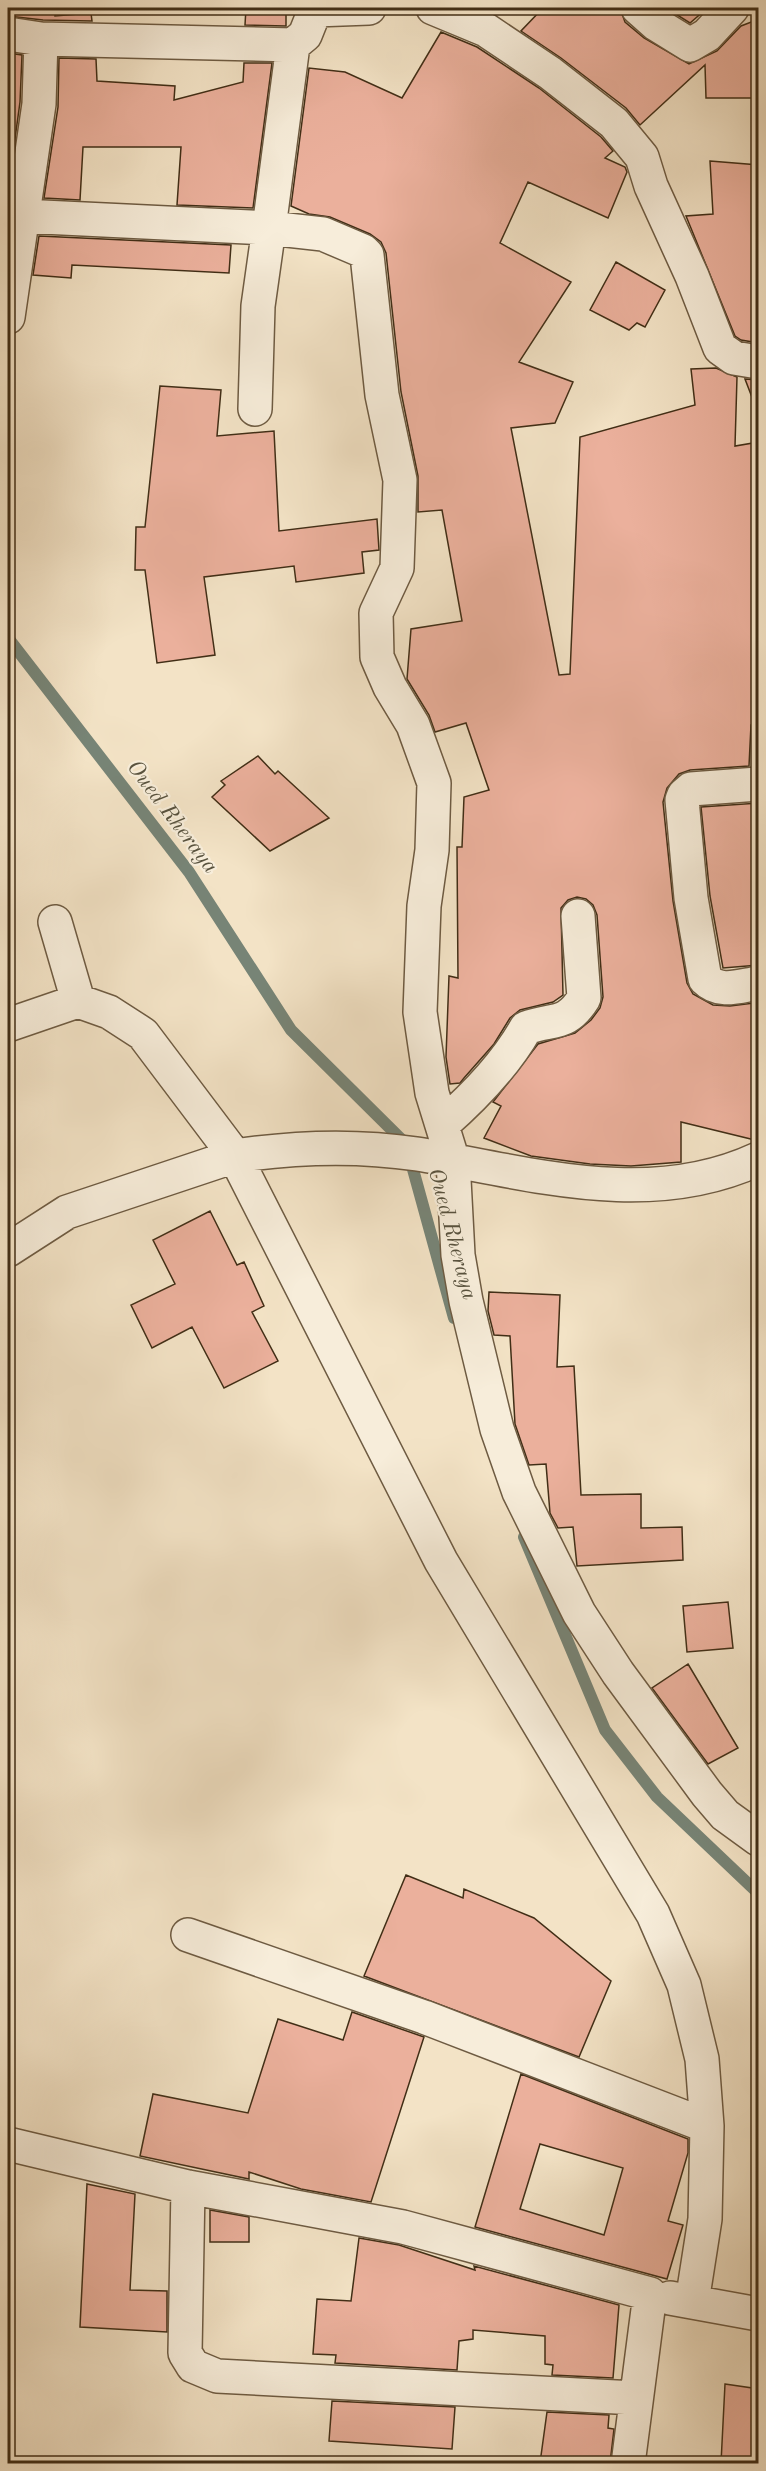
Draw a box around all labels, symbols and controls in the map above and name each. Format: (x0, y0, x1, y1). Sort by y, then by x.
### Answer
water label: Oued Rheraya (122, 756, 222, 878)
water label: Oued Rheraya (424, 1166, 480, 1302)

